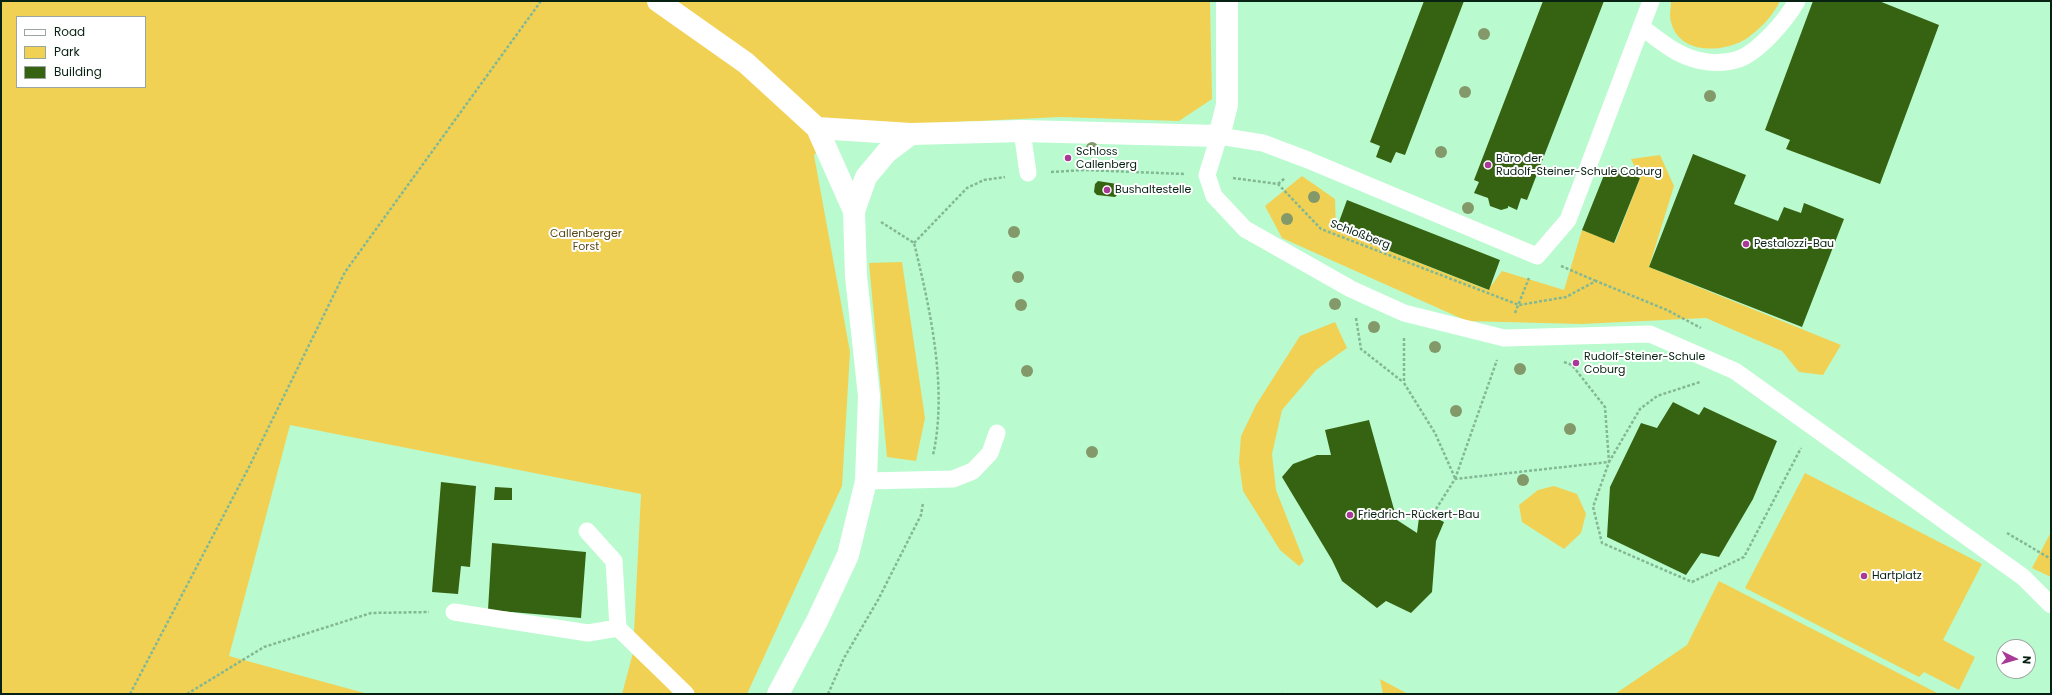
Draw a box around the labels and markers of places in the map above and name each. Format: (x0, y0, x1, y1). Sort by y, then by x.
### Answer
place label: Schloss Callenberg (1076, 145, 1137, 171)
place label: Büro der Rudolf-Steiner-Schule Coburg (1496, 152, 1662, 178)
marker: Schloss Callenberg (1063, 153, 1073, 163)
marker: Büro der Rudolf-Steiner-Schule Coburg (1483, 160, 1493, 170)
place label: Bushaltestelle (1115, 183, 1191, 197)
marker: Bushaltestelle (1102, 185, 1112, 195)
place label: Pestalozzi-Bau (1754, 237, 1834, 251)
marker: Pestalozzi-Bau (1741, 239, 1751, 249)
place label: Rudolf-Steiner-Schule Coburg (1584, 350, 1705, 376)
marker: Rudolf-Steiner-Schule Coburg (1571, 358, 1581, 368)
place label: Friedrich-Rückert-Bau (1358, 508, 1479, 522)
marker: Friedrich-Rückert-Bau (1345, 510, 1355, 520)
place label: Hartplatz (1872, 569, 1922, 583)
marker: Hartplatz (1859, 571, 1869, 581)

